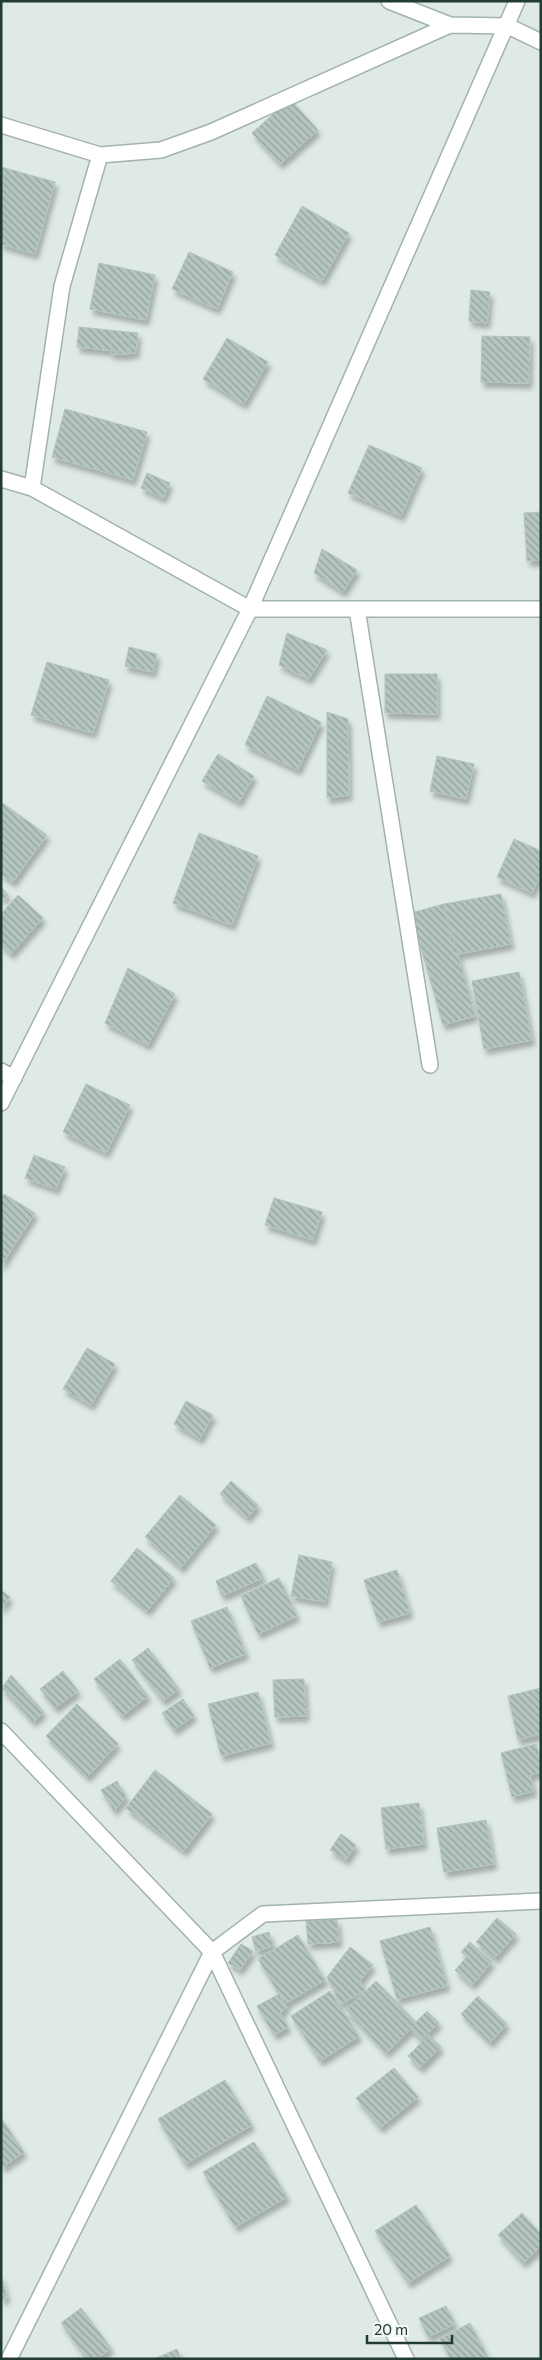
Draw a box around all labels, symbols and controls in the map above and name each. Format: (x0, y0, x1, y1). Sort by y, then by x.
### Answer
scale bar (367, 2312, 452, 2344)
text: 20 m (374, 2320, 408, 2338)

